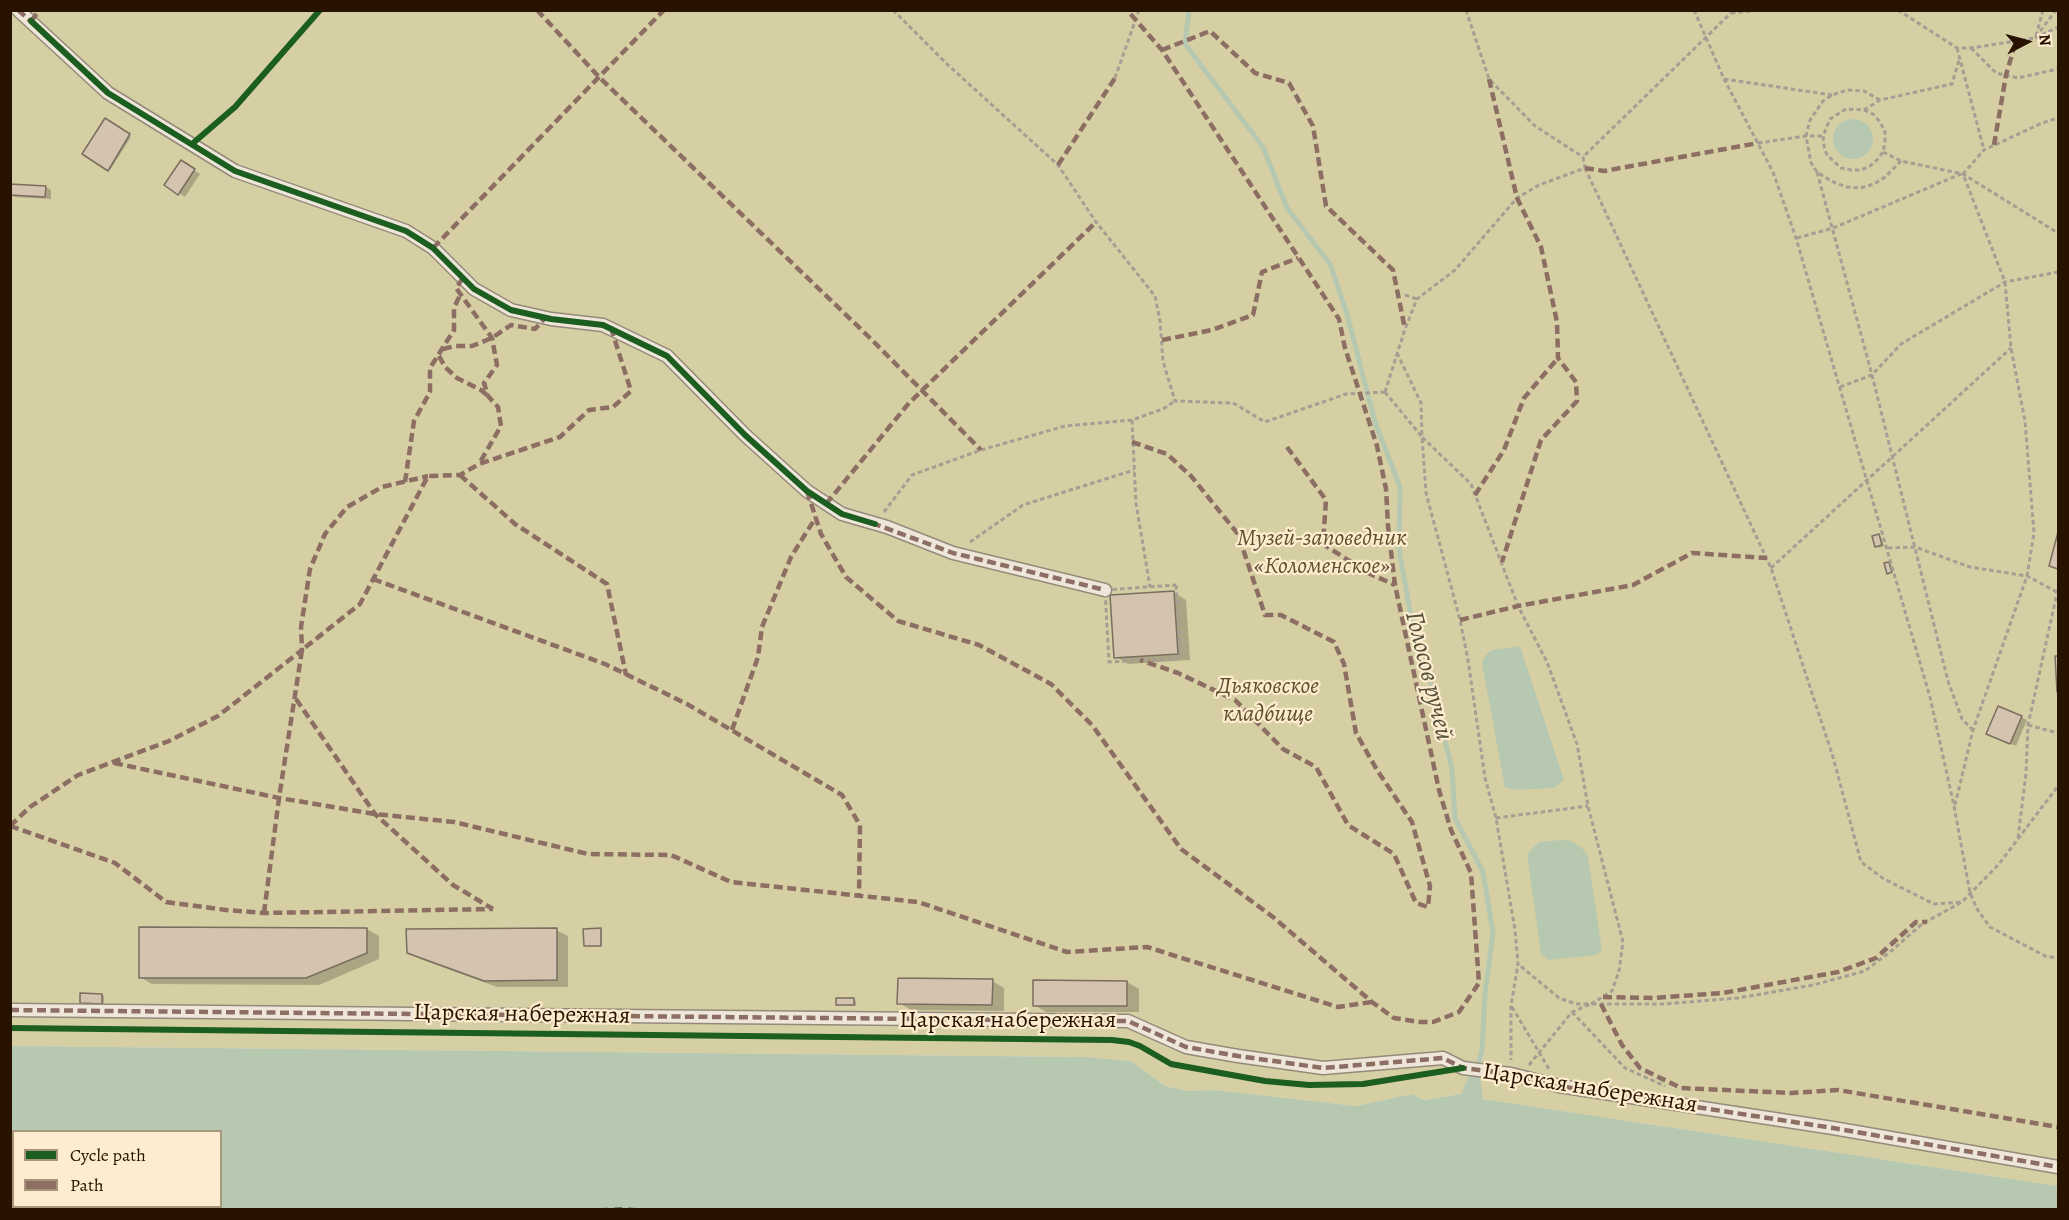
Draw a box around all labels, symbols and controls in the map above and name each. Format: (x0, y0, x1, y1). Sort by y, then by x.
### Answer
north arrow (1997, 12, 2057, 72)
text: N (2033, 33, 2056, 47)
park label: Музей-заповедник «Коломенское» (1237, 525, 1407, 581)
water label: Голосов ручей (1397, 608, 1459, 744)
park label: Дьяковское кладбище (1217, 673, 1319, 729)
street label: Царская набережная (413, 999, 631, 1031)
street label: Царская набережная (900, 1007, 1116, 1035)
street label: Царская набережная (1481, 1058, 1699, 1120)
legend (12, 1130, 222, 1208)
text: Cycle path (70, 1143, 146, 1167)
text: Path (70, 1173, 104, 1197)

